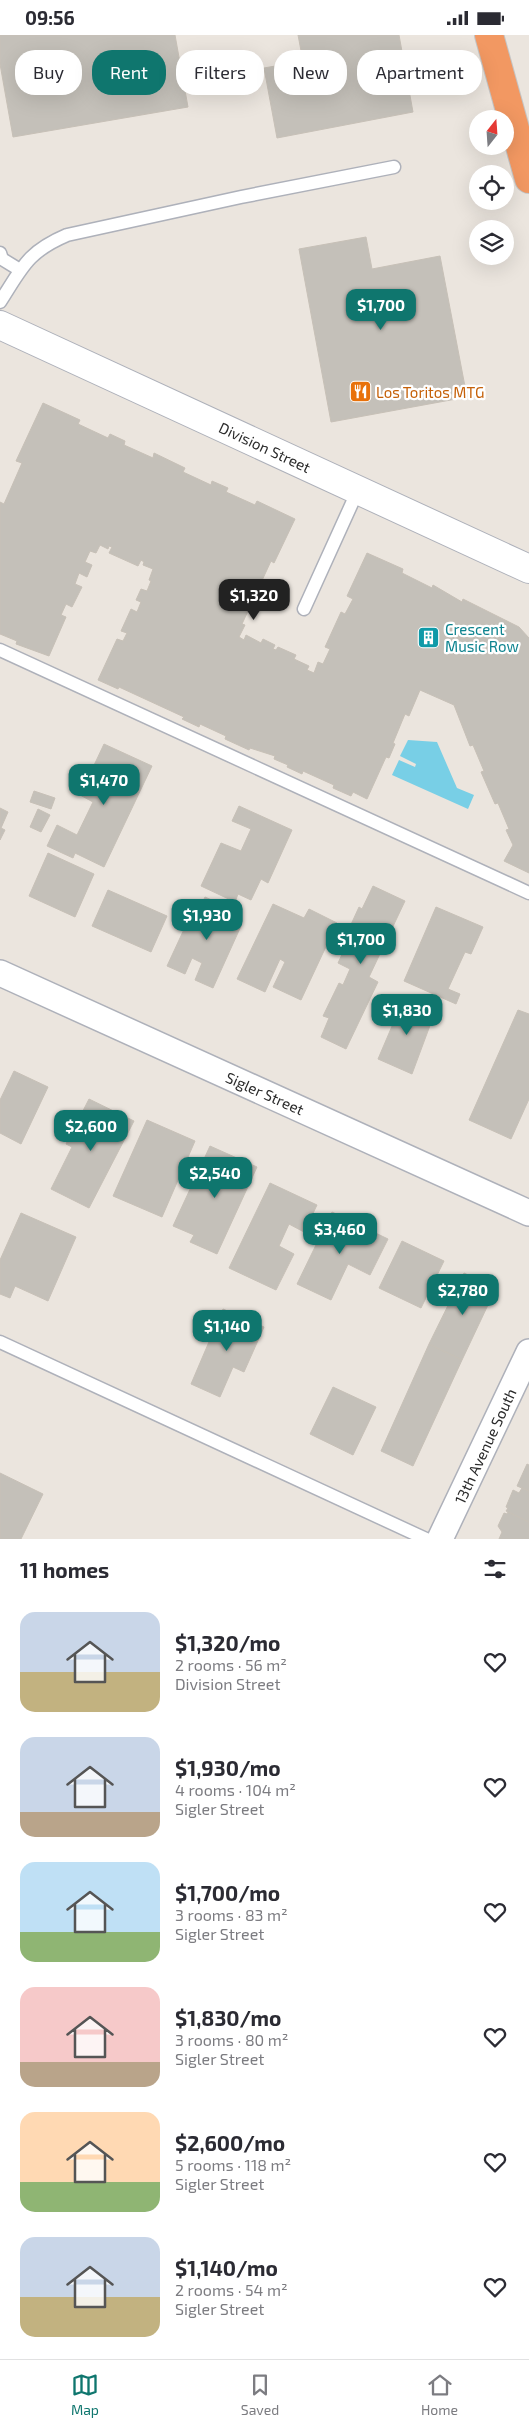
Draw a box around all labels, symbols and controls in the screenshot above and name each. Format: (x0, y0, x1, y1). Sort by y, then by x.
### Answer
text: 09:56 (25, 6, 75, 29)
chip: Buy (15, 50, 82, 95)
chip: Rent (92, 50, 166, 95)
chip: Filters (176, 50, 264, 95)
chip: New (274, 50, 347, 95)
chip: Apartment (357, 50, 482, 95)
north arrow (469, 110, 514, 155)
map controls (469, 110, 514, 265)
button: locate (469, 165, 514, 210)
button: layers (469, 220, 514, 265)
pin: $1,700 (340, 289, 422, 331)
text: $1,700 (357, 295, 405, 314)
restaurant icon: Los Toritos MTG (348, 380, 372, 404)
place label: Los Toritos MTG (376, 383, 484, 401)
street label: Division Street (216, 418, 314, 476)
pin: $1,320 (213, 579, 295, 621)
text: $1,320 (230, 585, 278, 604)
place label: Crescent Music Row (445, 620, 519, 655)
building icon: Crescent Music Row (417, 626, 441, 650)
pin: $1,470 (63, 763, 145, 806)
text: $1,470 (80, 770, 128, 789)
pin: $1,930 (166, 899, 248, 941)
text: $1,930 (183, 905, 231, 924)
pin: $1,700 (320, 923, 402, 965)
text: $1,700 (337, 929, 385, 948)
pin: $1,830 (366, 993, 448, 1036)
text: $1,830 (382, 1000, 432, 1019)
street label: Sigler Street (223, 1068, 307, 1118)
pin: $2,600 (50, 1109, 132, 1152)
text: $2,600 (65, 1116, 117, 1135)
pin: $2,540 (174, 1157, 256, 1199)
text: $2,540 (189, 1163, 241, 1182)
pin: $3,460 (299, 1213, 381, 1255)
text: $3,460 (314, 1219, 366, 1238)
pin: $2,780 (422, 1273, 504, 1316)
text: $2,780 (438, 1280, 488, 1299)
pin: $1,140 (186, 1309, 268, 1352)
text: $1,140 (204, 1316, 250, 1335)
street label: 13th Avenue South (450, 1385, 520, 1507)
icon: filters (481, 1555, 509, 1583)
text: 11 homes (20, 1557, 109, 1582)
text: $1,320/mo (175, 1630, 281, 1655)
icon: home (60, 1632, 120, 1692)
icon: heart (481, 1648, 509, 1676)
text: 2 rooms · 56 m² (175, 1655, 287, 1674)
text: Division Street (175, 1674, 281, 1693)
text: $1,930/mo (175, 1755, 281, 1780)
icon: home (60, 1757, 120, 1817)
icon: heart (481, 1773, 509, 1801)
text: 4 rooms · 104 m² (175, 1780, 296, 1799)
text: Sigler Street (175, 1799, 264, 1818)
text: $1,700/mo (175, 1880, 280, 1905)
icon: home (60, 1882, 120, 1942)
icon: heart (481, 1898, 509, 1926)
text: 3 rooms · 83 m² (175, 1905, 288, 1924)
text: Sigler Street (175, 1924, 264, 1943)
text: $1,830/mo (175, 2005, 281, 2030)
icon: home (60, 2007, 120, 2067)
icon: heart (481, 2023, 509, 2051)
text: 3 rooms · 80 m² (175, 2030, 288, 2049)
text: Sigler Street (175, 2049, 264, 2068)
text: $2,600/mo (175, 2130, 285, 2155)
icon: home (60, 2132, 120, 2192)
icon: heart (481, 2148, 509, 2176)
text: 5 rooms · 118 m² (175, 2155, 291, 2174)
text: Sigler Street (175, 2174, 264, 2193)
text: $1,140/mo (175, 2255, 278, 2280)
icon: home (60, 2257, 120, 2317)
icon: heart (481, 2273, 509, 2301)
text: 2 rooms · 54 m² (175, 2280, 288, 2299)
text: Sigler Street (175, 2299, 264, 2318)
tab: Map (71, 2371, 99, 2418)
tab: Saved (241, 2371, 279, 2418)
tab: Home (421, 2371, 458, 2418)

